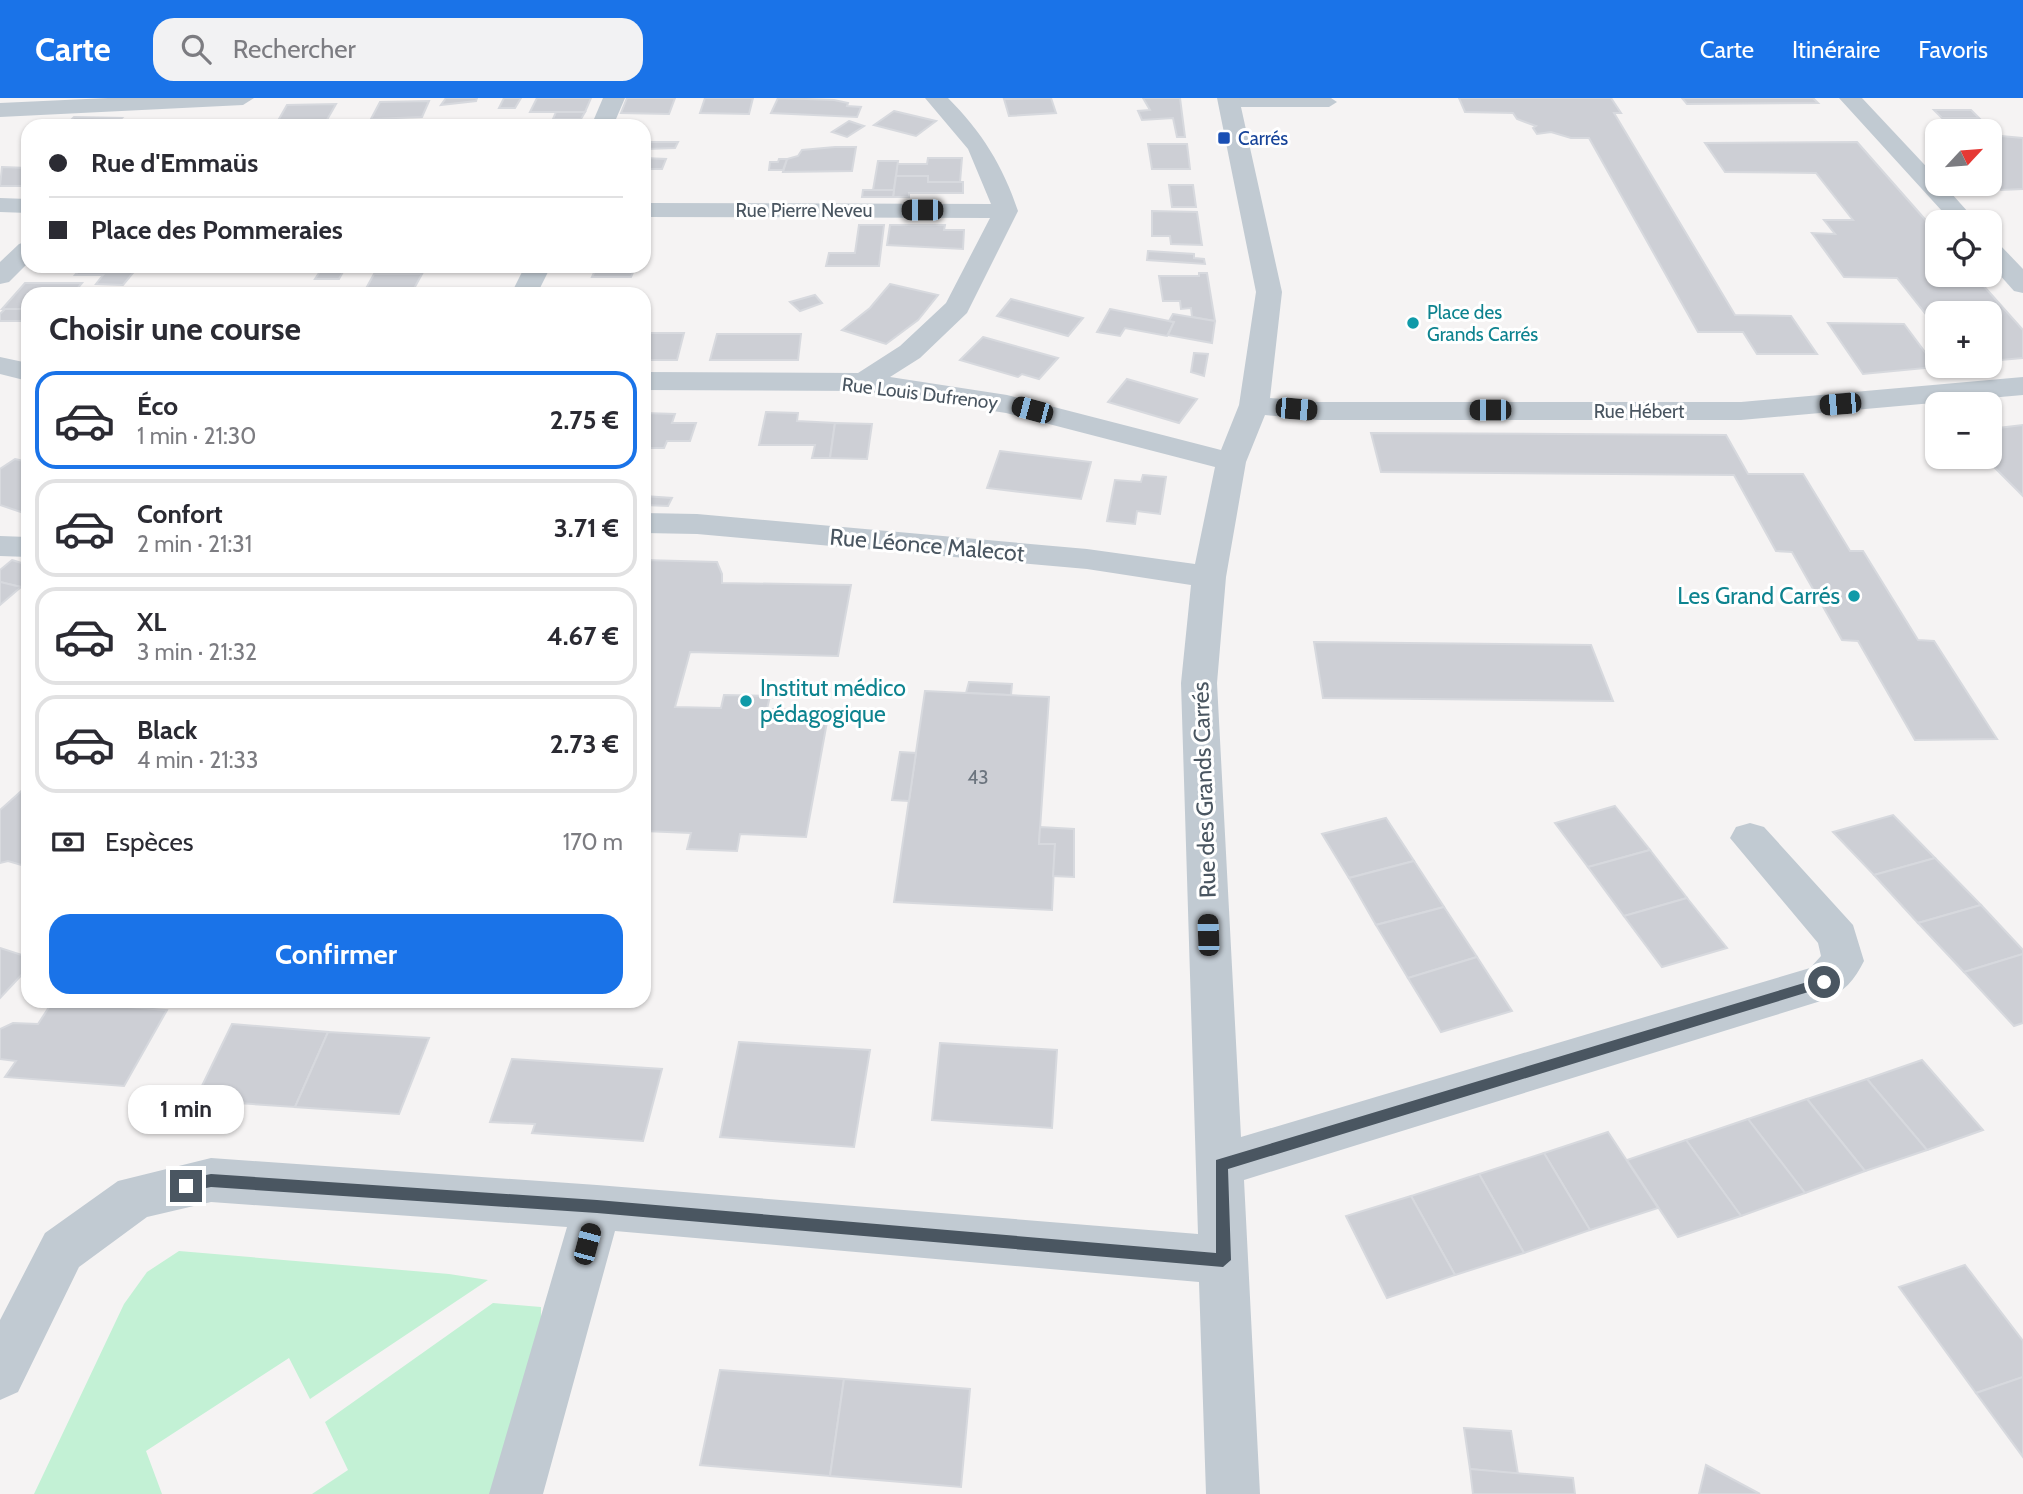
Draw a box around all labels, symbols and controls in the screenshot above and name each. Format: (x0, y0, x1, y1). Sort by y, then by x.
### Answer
search box (153, 18, 643, 81)
text: Carte (35, 29, 111, 69)
icon: search (177, 30, 215, 68)
text: Rechercher (233, 33, 356, 65)
text: Carte (1700, 35, 1754, 64)
text: Itinéraire (1792, 35, 1880, 64)
text: Favoris (1918, 35, 1988, 64)
north arrow (1925, 119, 2002, 196)
map controls (1925, 119, 2002, 469)
place label: Carrés (1238, 127, 1288, 150)
marker: Carrés (1216, 130, 1232, 146)
text: Rue d'Emmaüs (91, 147, 258, 179)
street label: Rue Pierre Neveu (735, 199, 873, 222)
car (902, 200, 944, 221)
button: locate (1925, 210, 2002, 287)
text: Place des Pommeraies (91, 214, 343, 246)
place label: Place des Grands Carrés (1427, 301, 1538, 346)
button: + (1925, 301, 2002, 378)
text: Choisir une course (49, 309, 301, 348)
marker: Place des Grands Carrés (1405, 315, 1421, 331)
street label: Rue Louis Dufrenoy (841, 373, 1000, 415)
icon: car (53, 389, 116, 452)
text: Éco (137, 390, 178, 422)
car (1819, 392, 1862, 416)
button: − (1925, 392, 2002, 469)
car (1009, 394, 1056, 426)
car (1275, 397, 1318, 421)
car (1470, 400, 1512, 421)
street label: Rue Hébert (1594, 400, 1685, 423)
text: 2.75 € (550, 404, 619, 436)
text: 1 min · 21:30 (137, 422, 256, 450)
icon: car (53, 497, 116, 560)
text: Confort (137, 498, 223, 530)
text: 3.71 € (554, 512, 619, 544)
street label: Rue Léonce Malecot (828, 523, 1026, 567)
text: 2 min · 21:31 (137, 530, 252, 558)
place label: Les Grand Carrés (1677, 582, 1840, 610)
marker: Les Grand Carrés (1846, 588, 1862, 604)
icon: car (53, 605, 116, 668)
text: XL (137, 606, 166, 638)
text: 4.67 € (547, 620, 619, 652)
text: 3 min · 21:32 (137, 638, 257, 666)
place label: Institut médico pédagogique (760, 674, 906, 728)
street label: Rue des Grands Carrés (1186, 681, 1222, 899)
marker: Institut médico pédagogique (738, 693, 754, 709)
icon: car (53, 713, 116, 776)
text: Black (137, 714, 197, 746)
text: 2.73 € (550, 728, 619, 760)
text: 4 min · 21:33 (137, 746, 258, 774)
house number: 43 (967, 766, 989, 789)
icon: cash (49, 823, 87, 861)
text: Espèces (105, 826, 194, 858)
text: 170 m (563, 828, 623, 856)
button: Confirmer (49, 914, 623, 994)
car (1197, 914, 1220, 956)
route start (1808, 966, 1840, 998)
callout: 1 min (128, 1084, 244, 1134)
text: 1 min (160, 1095, 212, 1123)
route end (170, 1170, 202, 1202)
car (572, 1221, 603, 1267)

